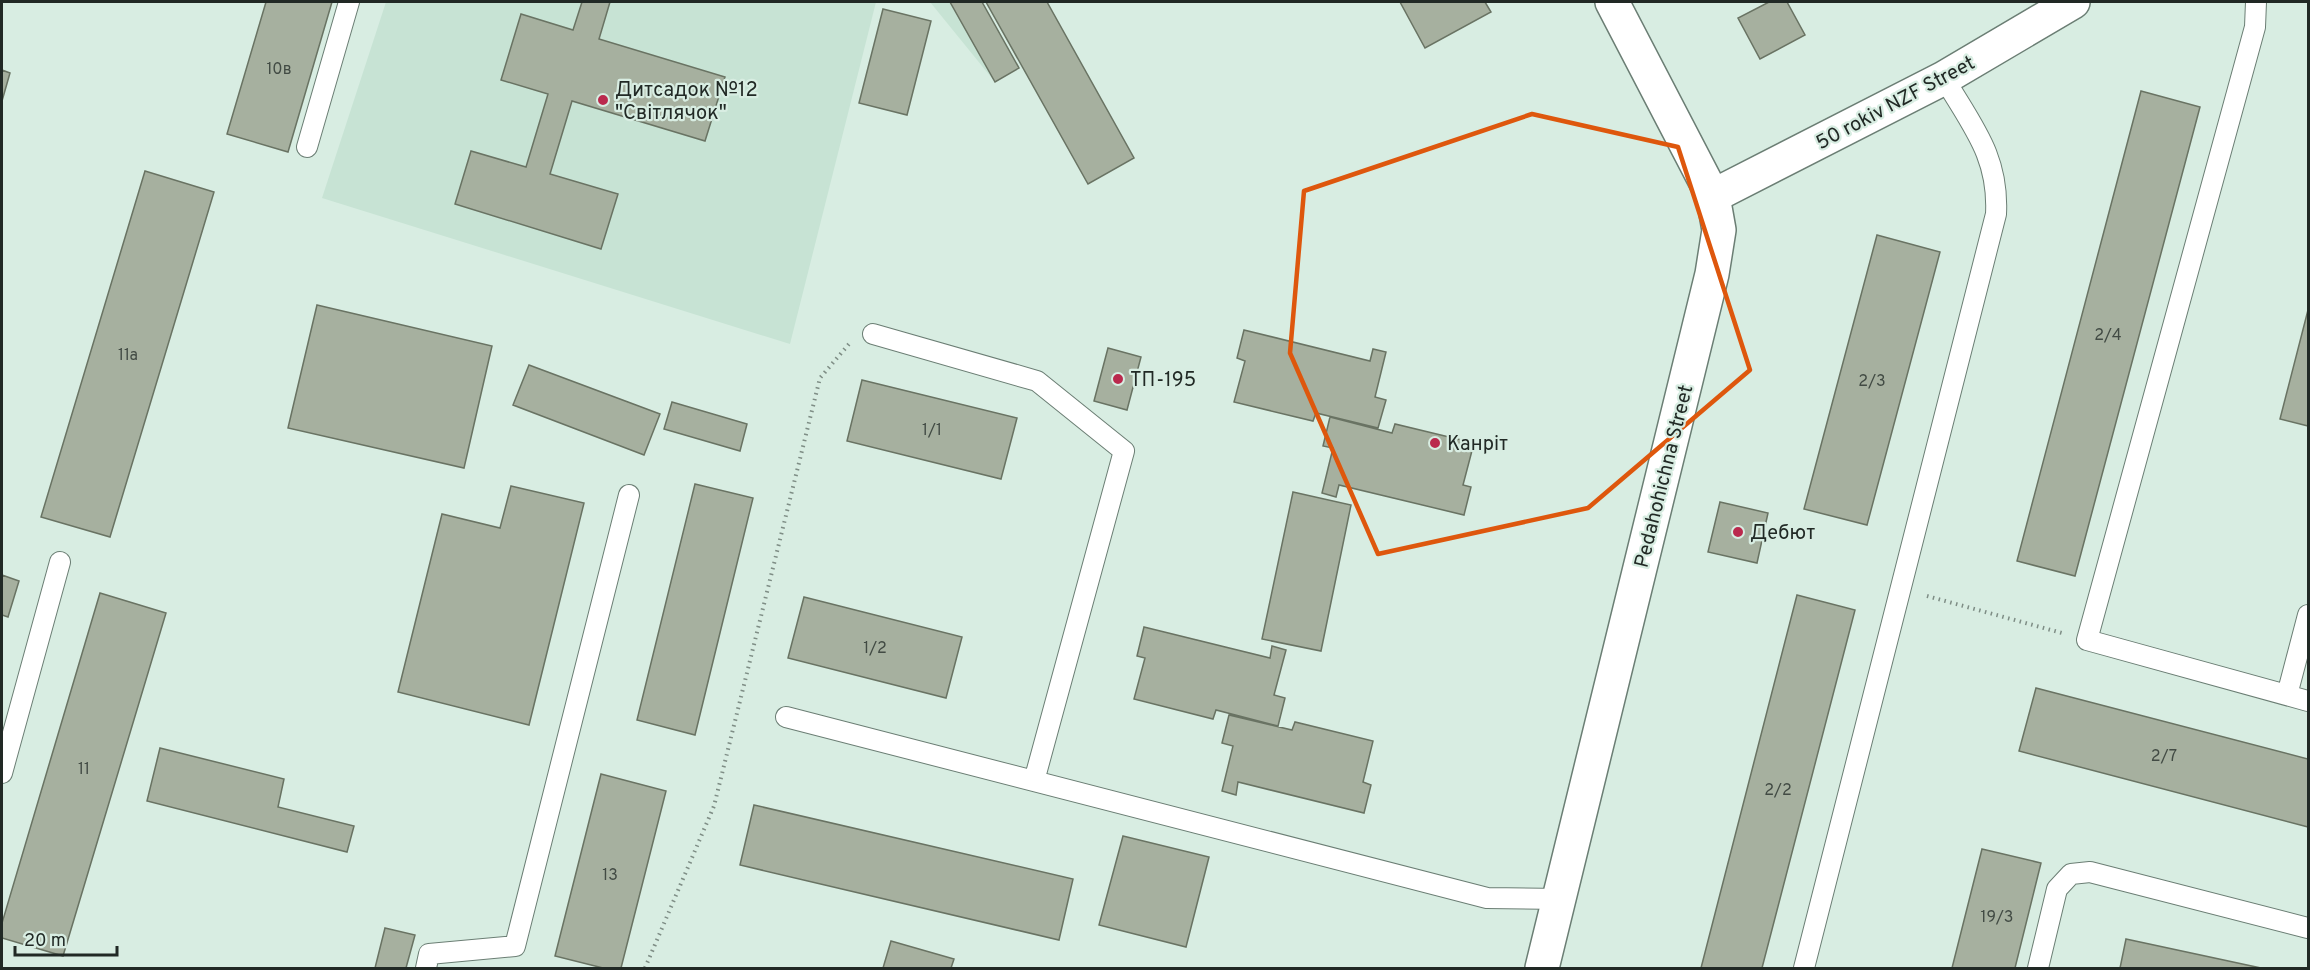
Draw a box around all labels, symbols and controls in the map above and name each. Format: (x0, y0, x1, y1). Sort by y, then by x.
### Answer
street label: 50 rokiv NZF Street (1812, 51, 1980, 157)
house number: 10в (266, 60, 292, 80)
place label: Дитсадок №12 "Світлячок" (615, 78, 758, 127)
marker: Дитсадок №12 "Світлячок" (596, 93, 610, 107)
house number: 2/4 (2094, 326, 2122, 346)
house number: 11а (118, 346, 138, 366)
place label: ТП-195 (1130, 368, 1196, 394)
marker: ТП-195 (1111, 372, 1125, 386)
house number: 2/3 (1858, 372, 1886, 392)
street label: Pedahohichna Street (1630, 382, 1700, 571)
house number: 1/1 (922, 421, 942, 441)
place label: Канріт (1447, 432, 1508, 458)
marker: Канріт (1428, 436, 1442, 450)
place label: Дебют (1750, 521, 1815, 547)
marker: Дебют (1731, 525, 1745, 539)
house number: 1/2 (863, 639, 887, 659)
house number: 2/7 (2151, 747, 2177, 767)
house number: 11 (78, 760, 90, 780)
house number: 2/2 (1764, 781, 1792, 801)
house number: 13 (602, 866, 618, 886)
house number: 19/3 (1981, 908, 2014, 928)
scale bar (15, 919, 117, 957)
text: 20 m (24, 930, 66, 953)

